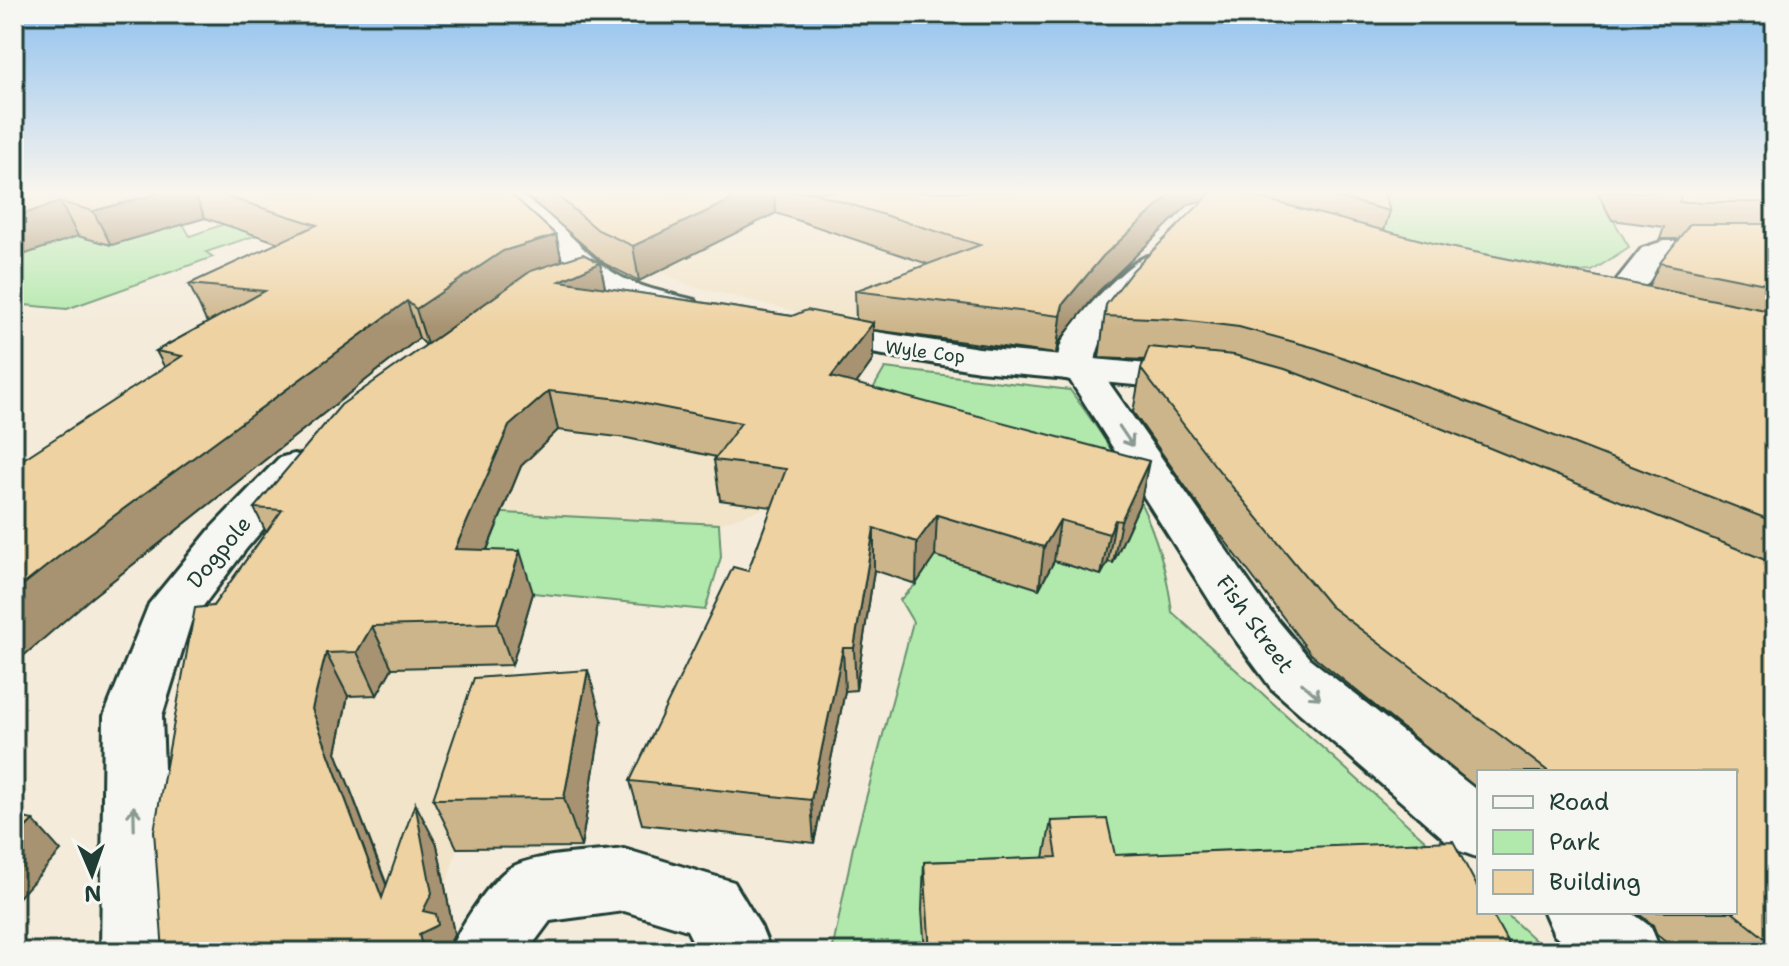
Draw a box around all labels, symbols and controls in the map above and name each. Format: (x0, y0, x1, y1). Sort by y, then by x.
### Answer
street label: Wyle Cop (884, 335, 966, 369)
one-way arrow (1118, 424, 1135, 446)
street label: Dogpole (180, 510, 258, 594)
street label: Fish Street (1210, 569, 1300, 679)
one-way arrow (1300, 682, 1321, 700)
legend (1477, 770, 1737, 914)
text: Road (1549, 786, 1609, 818)
one-way arrow (126, 805, 142, 832)
text: Park (1549, 826, 1601, 858)
north arrow (52, 834, 132, 914)
text: Building (1549, 866, 1641, 898)
text: N (83, 879, 102, 908)

